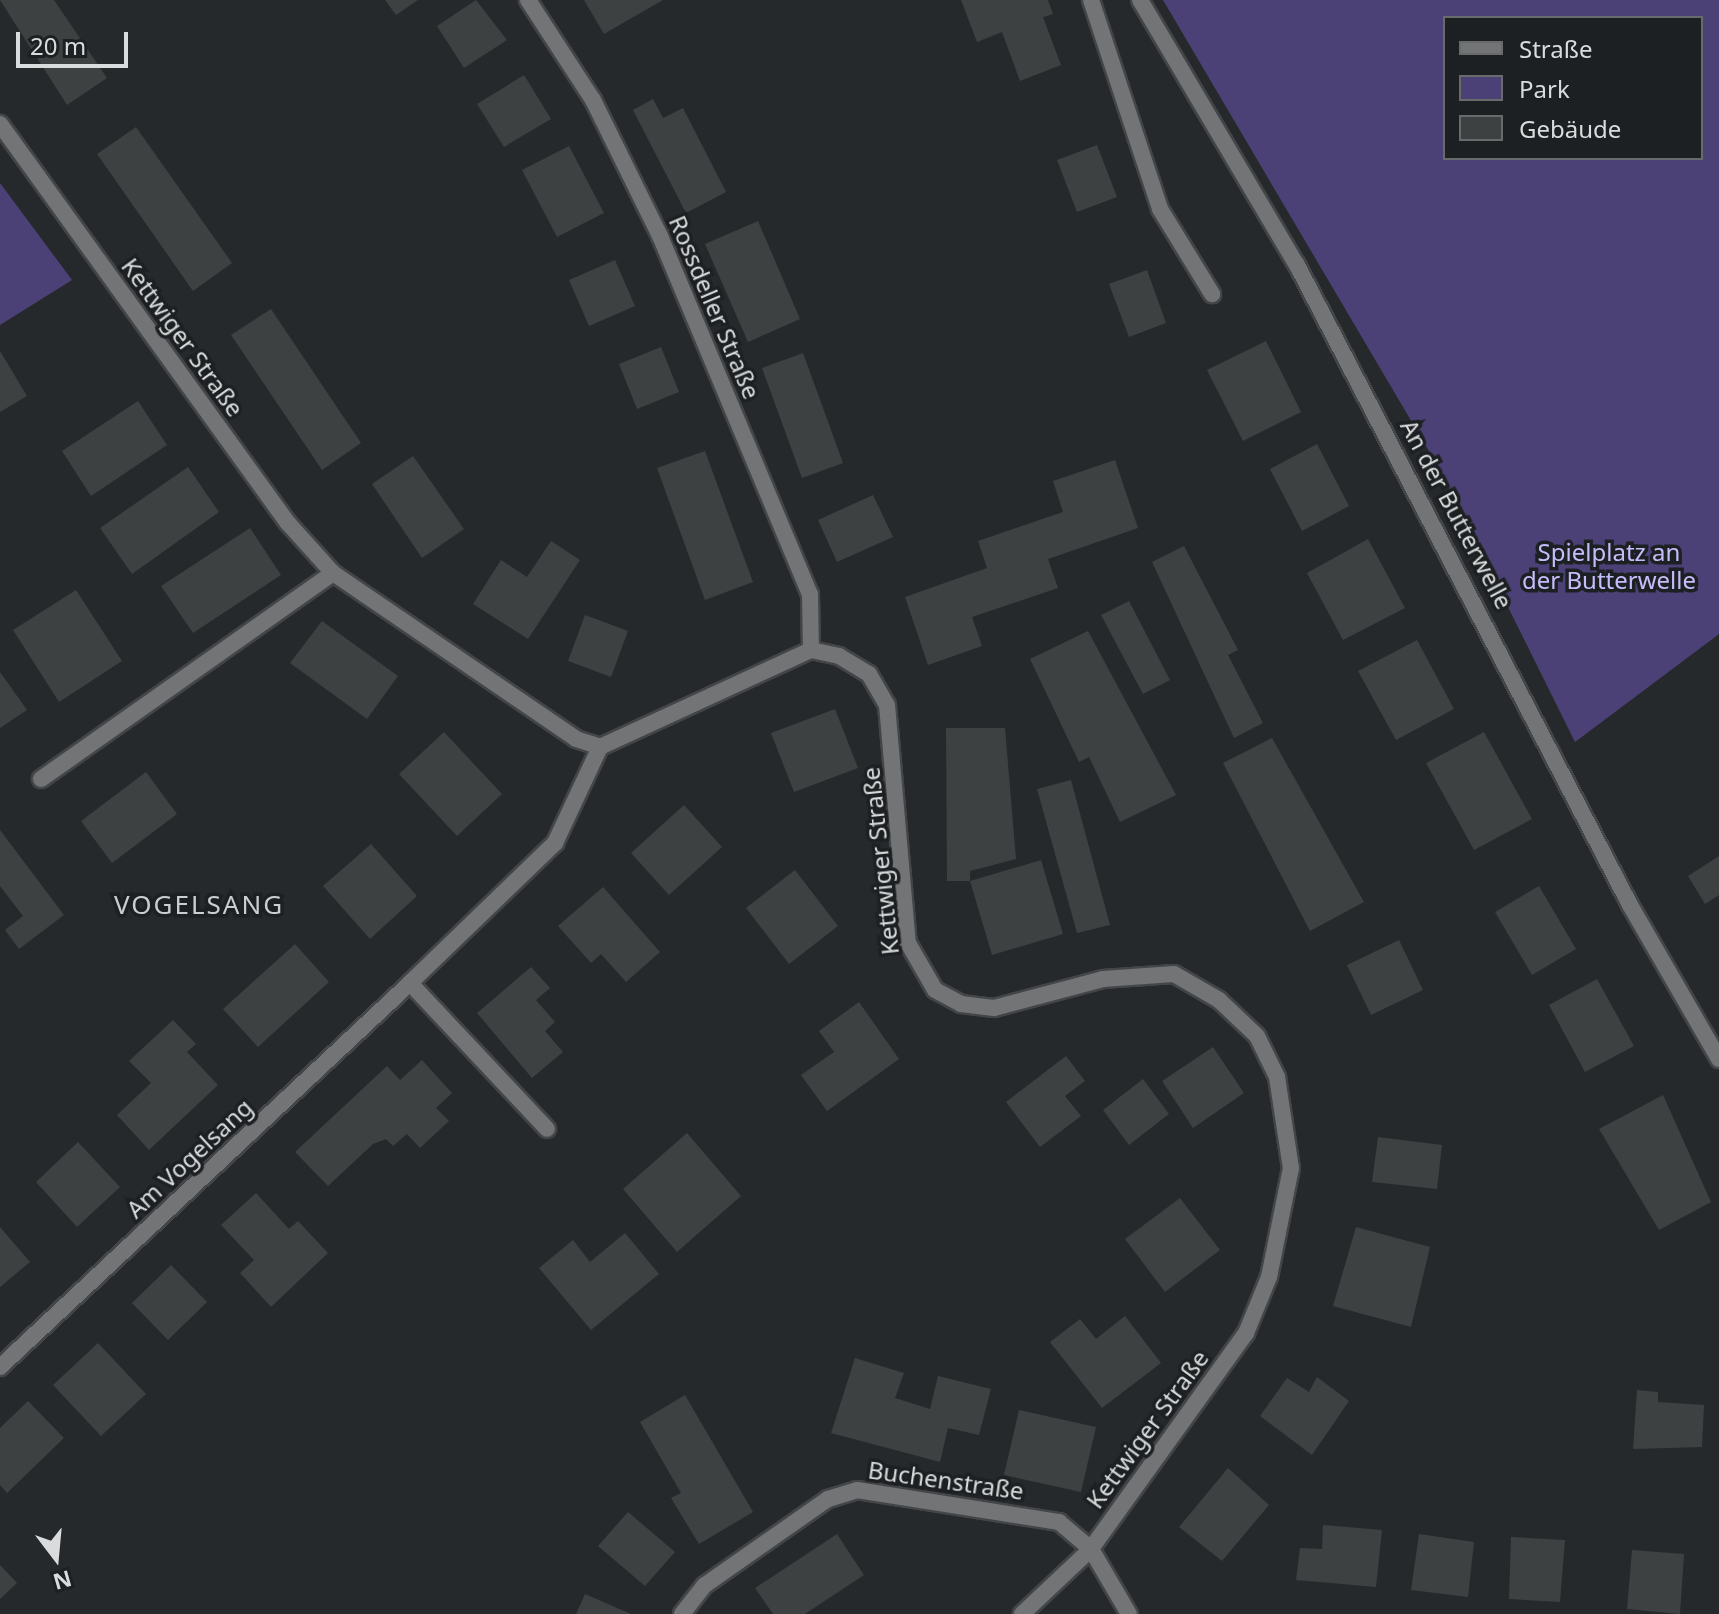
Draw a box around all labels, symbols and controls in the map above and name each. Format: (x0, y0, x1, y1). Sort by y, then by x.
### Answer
scale bar (20, 16, 132, 66)
legend (1443, 16, 1703, 160)
text: 20 m (30, 29, 86, 62)
text: Straße (1519, 32, 1592, 65)
text: Park (1519, 72, 1570, 105)
text: Gebäude (1519, 112, 1621, 145)
street label: Rossdeller Straße (663, 211, 767, 403)
street label: Kettwiger Straße (116, 252, 250, 422)
street label: An der Butterwelle (1395, 414, 1519, 614)
park label: Spielplatz an der Butterwelle (1522, 538, 1696, 594)
street label: Kettwiger Straße (856, 766, 904, 956)
district label: VOGELSANG (114, 889, 284, 921)
street label: Am Vogelsang (120, 1092, 258, 1224)
street label: Kettwiger Straße (1080, 1344, 1214, 1514)
street label: Buchenstraße (866, 1455, 1026, 1505)
north arrow (16, 1518, 96, 1598)
text: N (50, 1564, 75, 1598)

